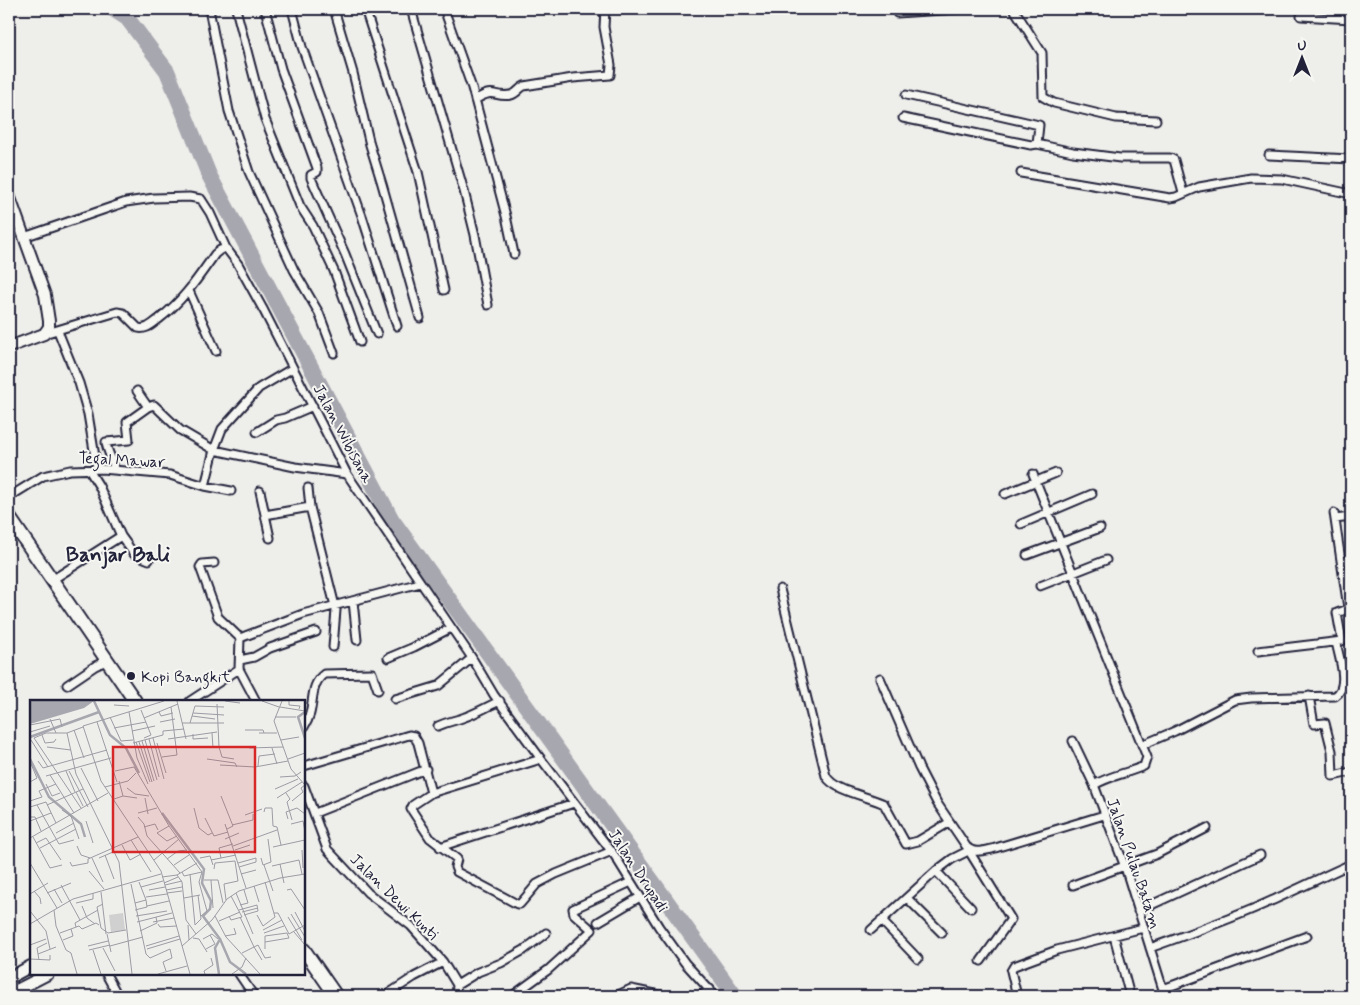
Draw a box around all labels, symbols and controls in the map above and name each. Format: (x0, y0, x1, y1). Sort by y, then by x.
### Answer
north arrow (1278, 32, 1328, 82)
text: U (1297, 37, 1307, 55)
street label: Jalan Wibisana (308, 381, 378, 487)
street label: Tegal Mawar (78, 448, 166, 474)
district label: Banjar Bali (66, 541, 170, 569)
place label: Kopi Bangkit (141, 667, 231, 689)
marker: Kopi Bangkit (125, 670, 137, 682)
inset map (30, 700, 305, 975)
street label: Jalan Pulau Batam (1101, 795, 1166, 932)
street label: Jalan Drupadi (603, 825, 673, 917)
street label: Jalan Dewi Kunti (345, 849, 443, 945)

